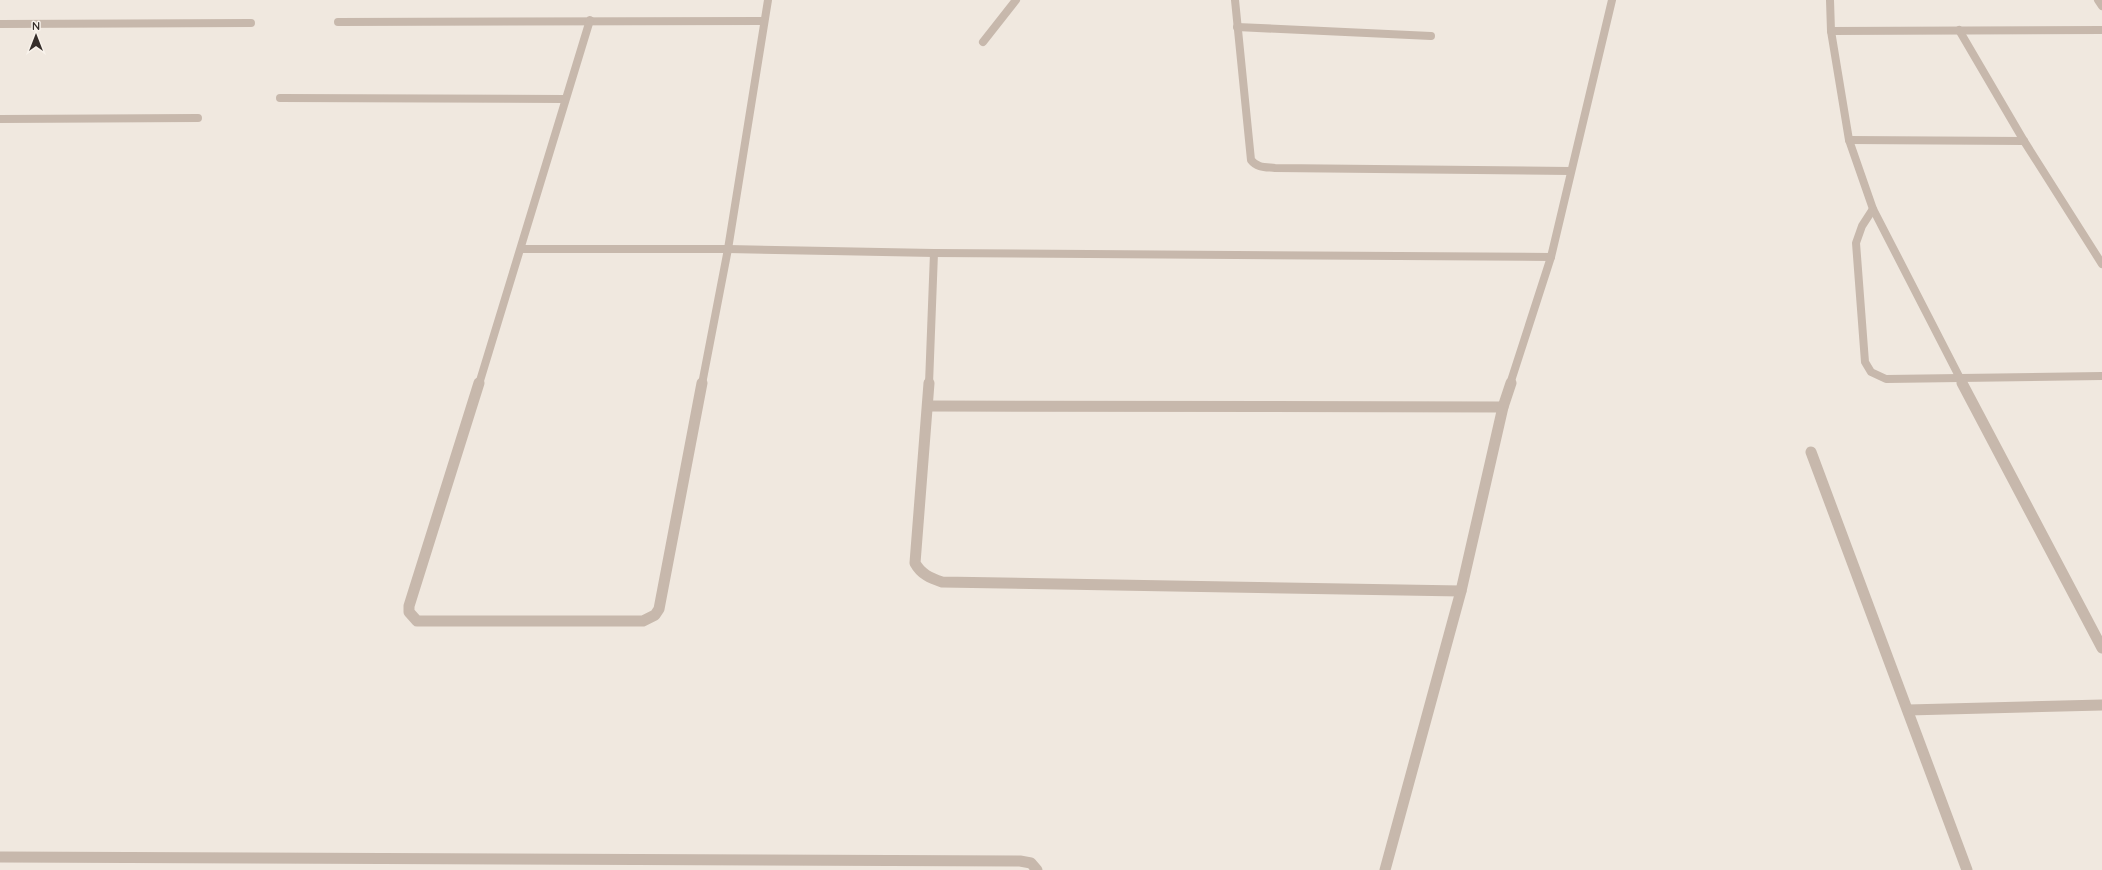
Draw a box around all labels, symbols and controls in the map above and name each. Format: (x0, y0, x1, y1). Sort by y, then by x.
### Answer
north arrow (16, 16, 56, 56)
text: N (32, 19, 40, 33)

